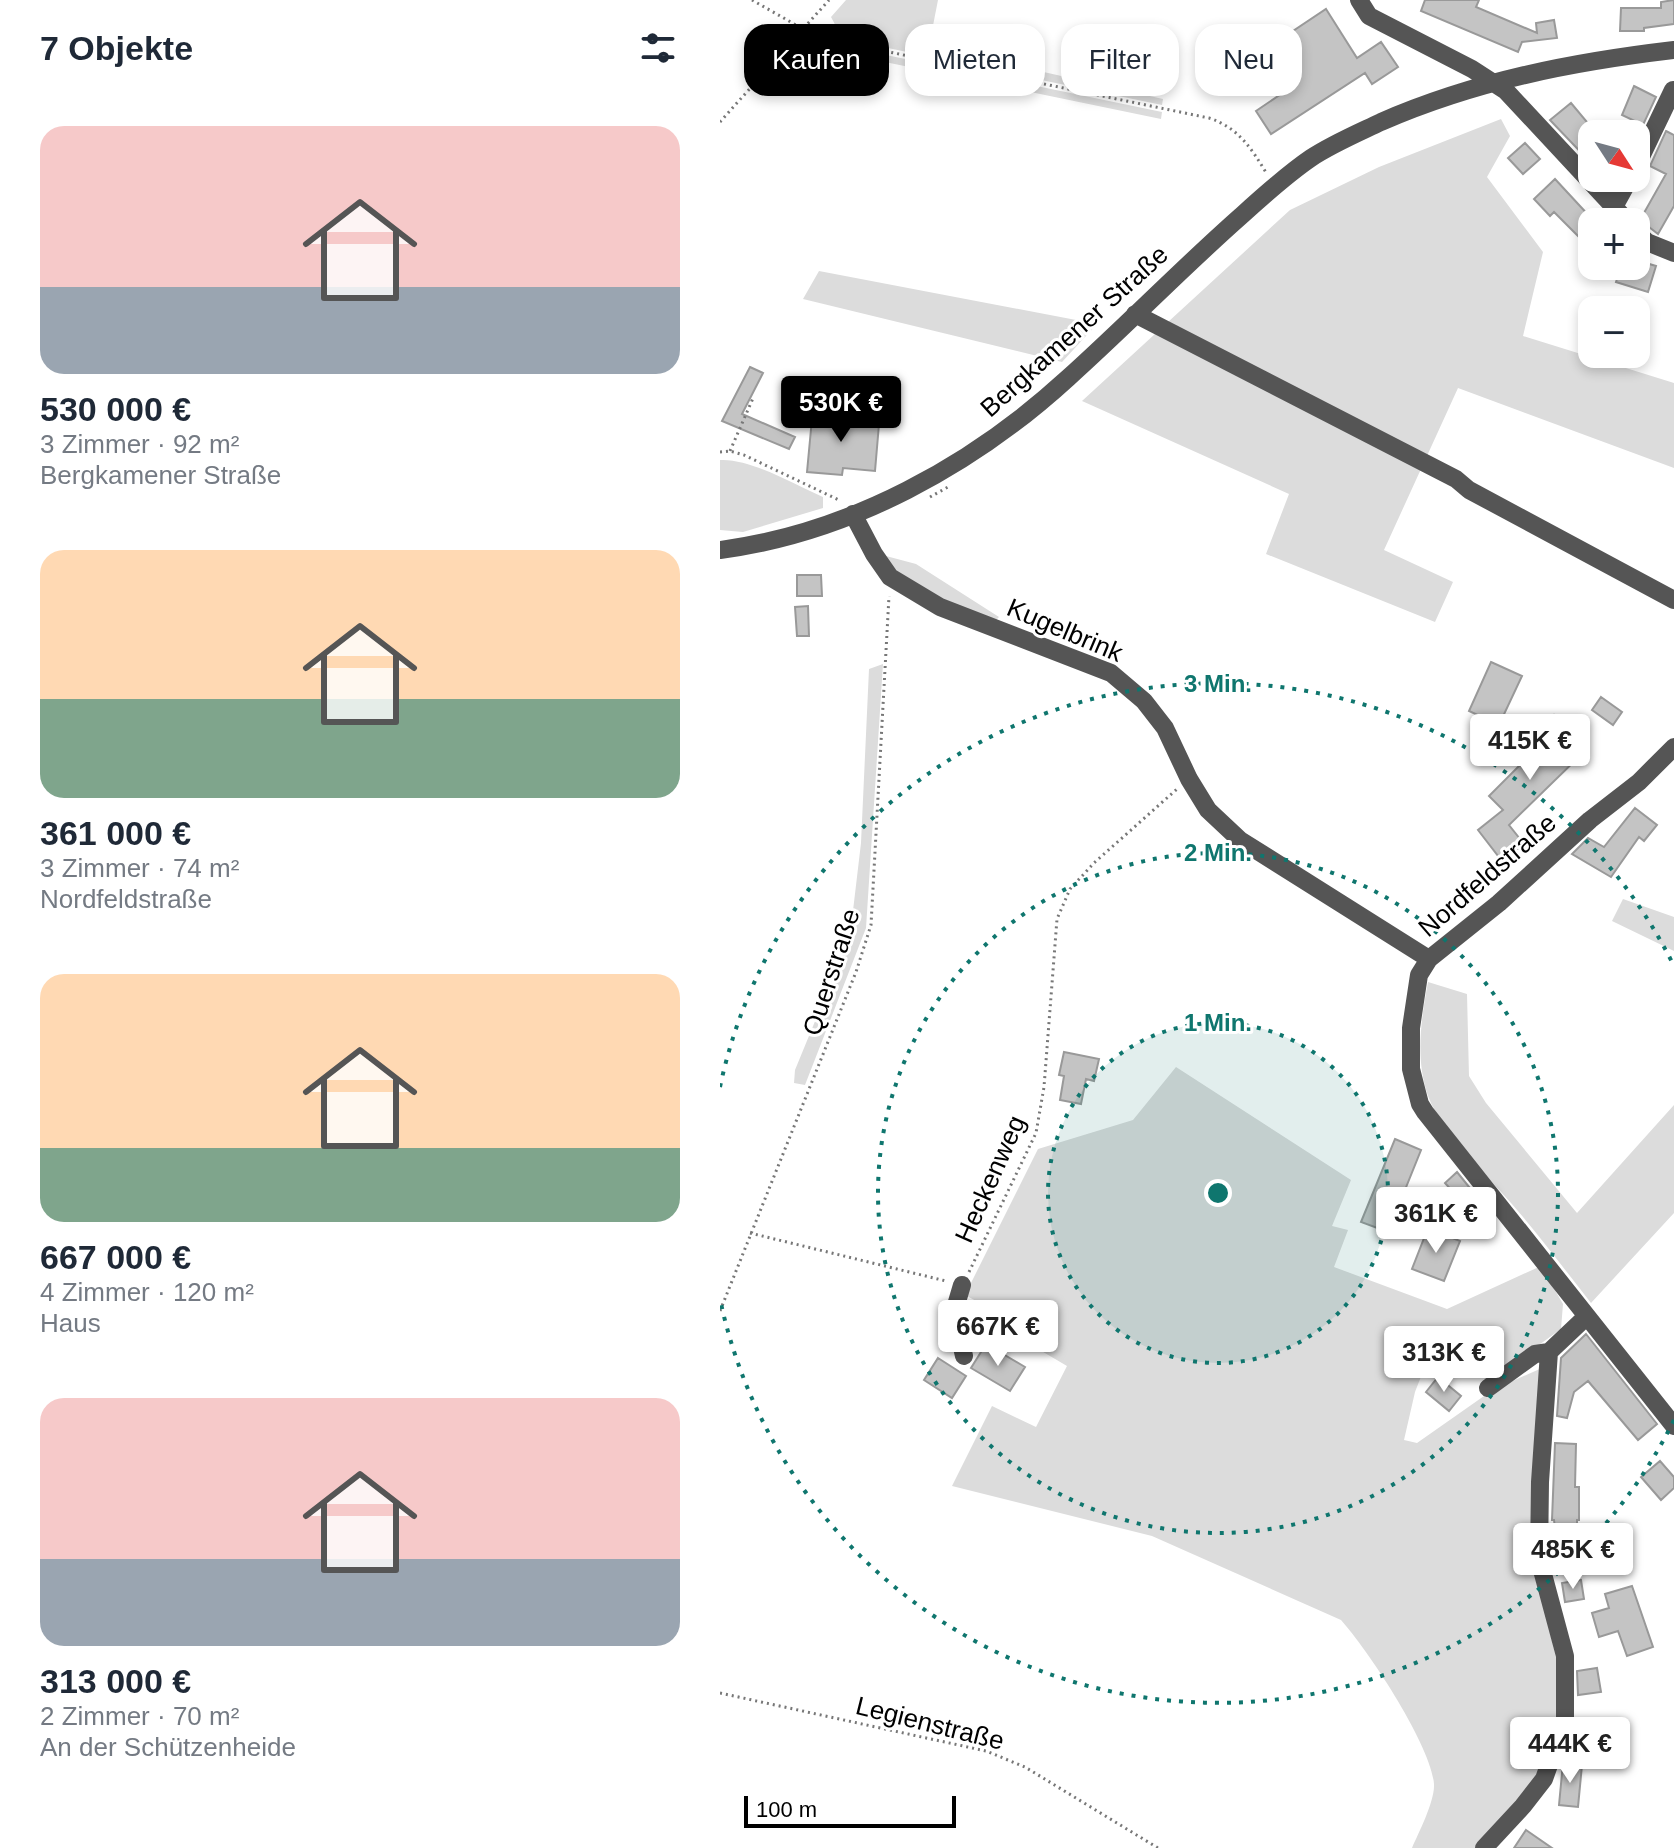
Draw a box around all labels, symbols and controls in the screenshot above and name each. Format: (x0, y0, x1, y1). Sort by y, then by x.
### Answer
chip: Kaufen (744, 24, 889, 96)
chip: Mieten (905, 24, 1045, 96)
chip: Filter (1061, 24, 1179, 96)
chip: Neu (1195, 24, 1302, 96)
icon: filters (636, 26, 680, 70)
text: 7 Objekte (40, 29, 193, 67)
north arrow (1578, 120, 1650, 192)
map controls (1578, 120, 1650, 368)
icon: home (288, 178, 432, 322)
button: + (1578, 208, 1650, 280)
street label: Bergkamener Straße (974, 239, 1174, 423)
button: − (1578, 296, 1650, 368)
pin: 530K € (776, 376, 906, 444)
text: 530K € (799, 387, 883, 417)
text: 530 000 € (40, 390, 191, 428)
text: 3 Zimmer · 92 m² (40, 429, 239, 459)
text: Bergkamener Straße (40, 460, 281, 490)
street label: Kugelbrink (1003, 592, 1128, 668)
icon: home (288, 602, 432, 746)
text: 3 Min. (1184, 670, 1252, 697)
pin: 415K € (1465, 714, 1595, 782)
text: 415K € (1488, 725, 1572, 755)
street label: Nordfeldstraße (1412, 807, 1562, 943)
text: 361 000 € (40, 814, 191, 852)
text: 2 Min. (1184, 839, 1252, 866)
text: 3 Zimmer · 74 m² (40, 853, 239, 883)
text: Nordfeldstraße (40, 884, 212, 914)
street label: Querstraße (796, 905, 866, 1039)
text: 1 Min. (1184, 1009, 1252, 1036)
icon: home (288, 1026, 432, 1170)
street label: Heckenweg (949, 1111, 1031, 1247)
centre of rings (1204, 1179, 1232, 1207)
pin: 361K € (1371, 1187, 1501, 1255)
text: 361K € (1394, 1198, 1478, 1228)
text: 667 000 € (40, 1238, 191, 1276)
text: 4 Zimmer · 120 m² (40, 1277, 254, 1307)
pin: 667K € (933, 1300, 1063, 1368)
text: Haus (40, 1308, 101, 1338)
text: 667K € (956, 1311, 1040, 1341)
pin: 313K € (1379, 1326, 1509, 1394)
text: 313K € (1402, 1337, 1486, 1367)
icon: home (288, 1450, 432, 1594)
pin: 485K € (1508, 1523, 1638, 1591)
text: 485K € (1531, 1534, 1615, 1564)
text: 313 000 € (40, 1662, 191, 1700)
street label: Legienstraße (853, 1690, 1007, 1756)
text: 2 Zimmer · 70 m² (40, 1701, 239, 1731)
pin: 444K € (1505, 1717, 1635, 1785)
text: 444K € (1528, 1728, 1612, 1758)
text: An der Schützenheide (40, 1732, 296, 1762)
scale bar (744, 1792, 956, 1828)
text: 100 m (756, 1797, 817, 1822)

